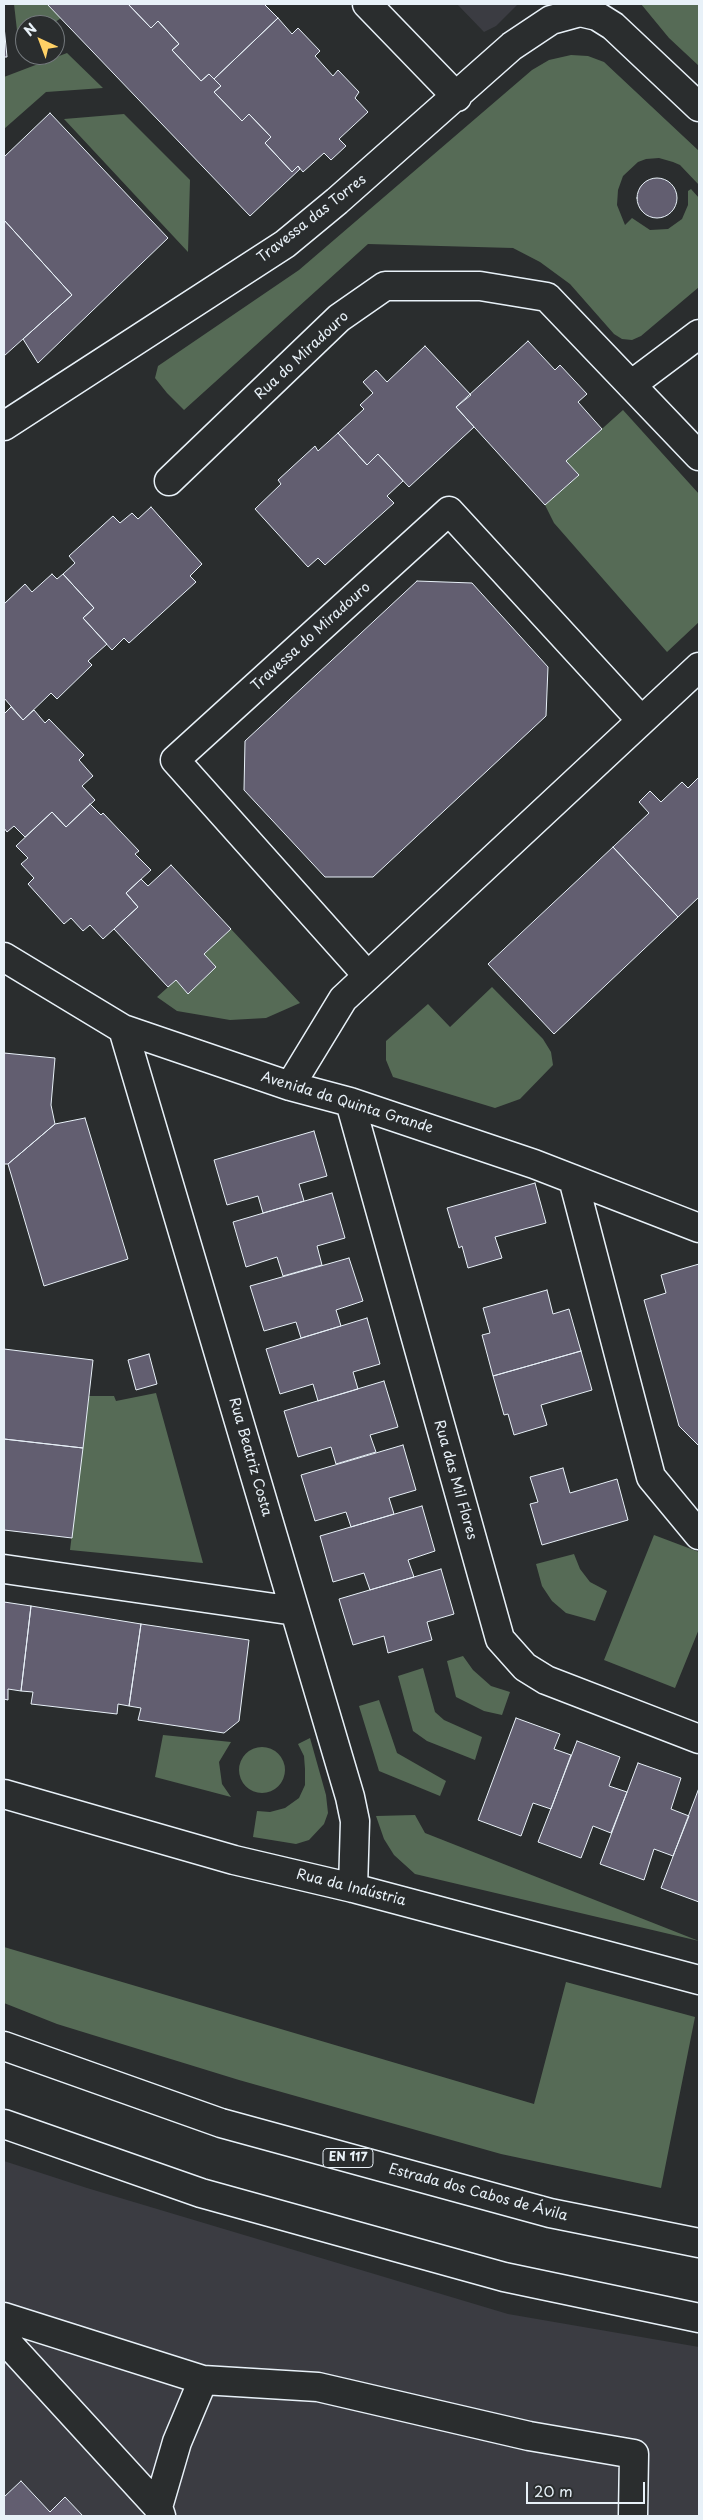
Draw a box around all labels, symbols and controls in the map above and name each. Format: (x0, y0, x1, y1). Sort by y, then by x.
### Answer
north arrow (15, 15, 65, 65)
text: N (19, 18, 41, 41)
street label: Travessa das Torres (254, 171, 370, 267)
street label: Rua do Miradouro (252, 308, 352, 404)
street label: Travessa do Miradouro (248, 579, 374, 695)
street label: Avenida da Quinta Grande (259, 1069, 435, 1137)
street label: Rua Beatriz Costa (225, 1396, 275, 1518)
street label: Rua das Mil Flores (430, 1418, 480, 1542)
street label: Rua da Indústria (295, 1866, 407, 1910)
road number: EN 117 (323, 2148, 373, 2168)
street label: Estrada dos Cabos de Ávila (387, 2161, 569, 2225)
scale bar (528, 2472, 647, 2504)
text: 20 m (534, 2479, 573, 2502)

